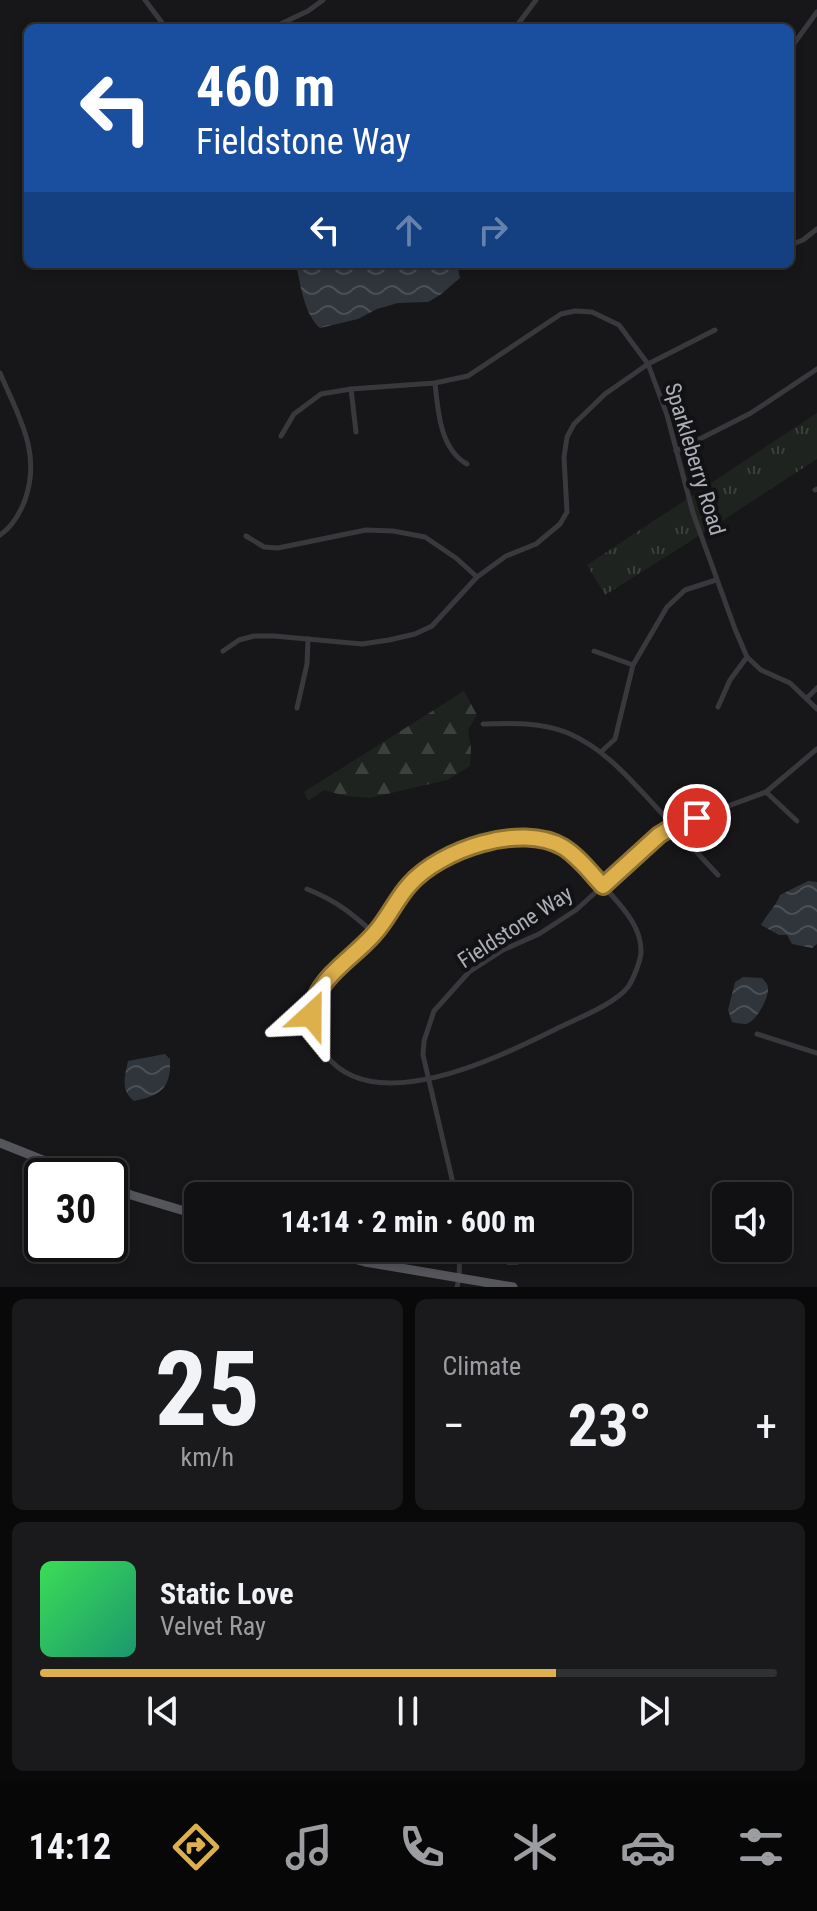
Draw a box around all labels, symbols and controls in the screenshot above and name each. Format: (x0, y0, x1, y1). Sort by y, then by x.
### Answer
text: 460 m (196, 54, 335, 120)
icon: left (64, 56, 168, 160)
text: Fieldstone Way (196, 121, 411, 163)
icon: left (303, 208, 347, 252)
icon: ahead (387, 208, 431, 252)
icon: right (471, 208, 515, 252)
street label: Sparkleberry Road (660, 380, 730, 538)
pin (663, 784, 731, 852)
icon: arrive (675, 796, 719, 840)
street label: Fieldstone Way (453, 881, 577, 973)
position arrow (269, 973, 353, 1057)
speed limit sign: 30 (24, 1158, 128, 1262)
map controls (712, 1182, 792, 1262)
button: sound (712, 1182, 792, 1262)
text: 14:14 · 2 min · 600 m (281, 1204, 535, 1239)
text: 25 (155, 1329, 260, 1450)
text: Climate (443, 1351, 521, 1381)
text: 23° (568, 1390, 652, 1461)
text: − (443, 1400, 465, 1452)
text: + (755, 1400, 777, 1452)
text: km/h (181, 1442, 234, 1472)
text: Static Love (160, 1576, 294, 1611)
text: Velvet Ray (160, 1611, 266, 1641)
icon: previous (141, 1689, 185, 1733)
icon: pause (386, 1689, 430, 1733)
icon: next (632, 1689, 676, 1733)
icon: directions (168, 1819, 224, 1875)
icon: music (281, 1819, 337, 1875)
icon: phone (394, 1819, 450, 1875)
icon: climate (507, 1819, 563, 1875)
icon: car (620, 1819, 676, 1875)
icon: filters (733, 1819, 789, 1875)
text: 14:12 (28, 1826, 111, 1868)

